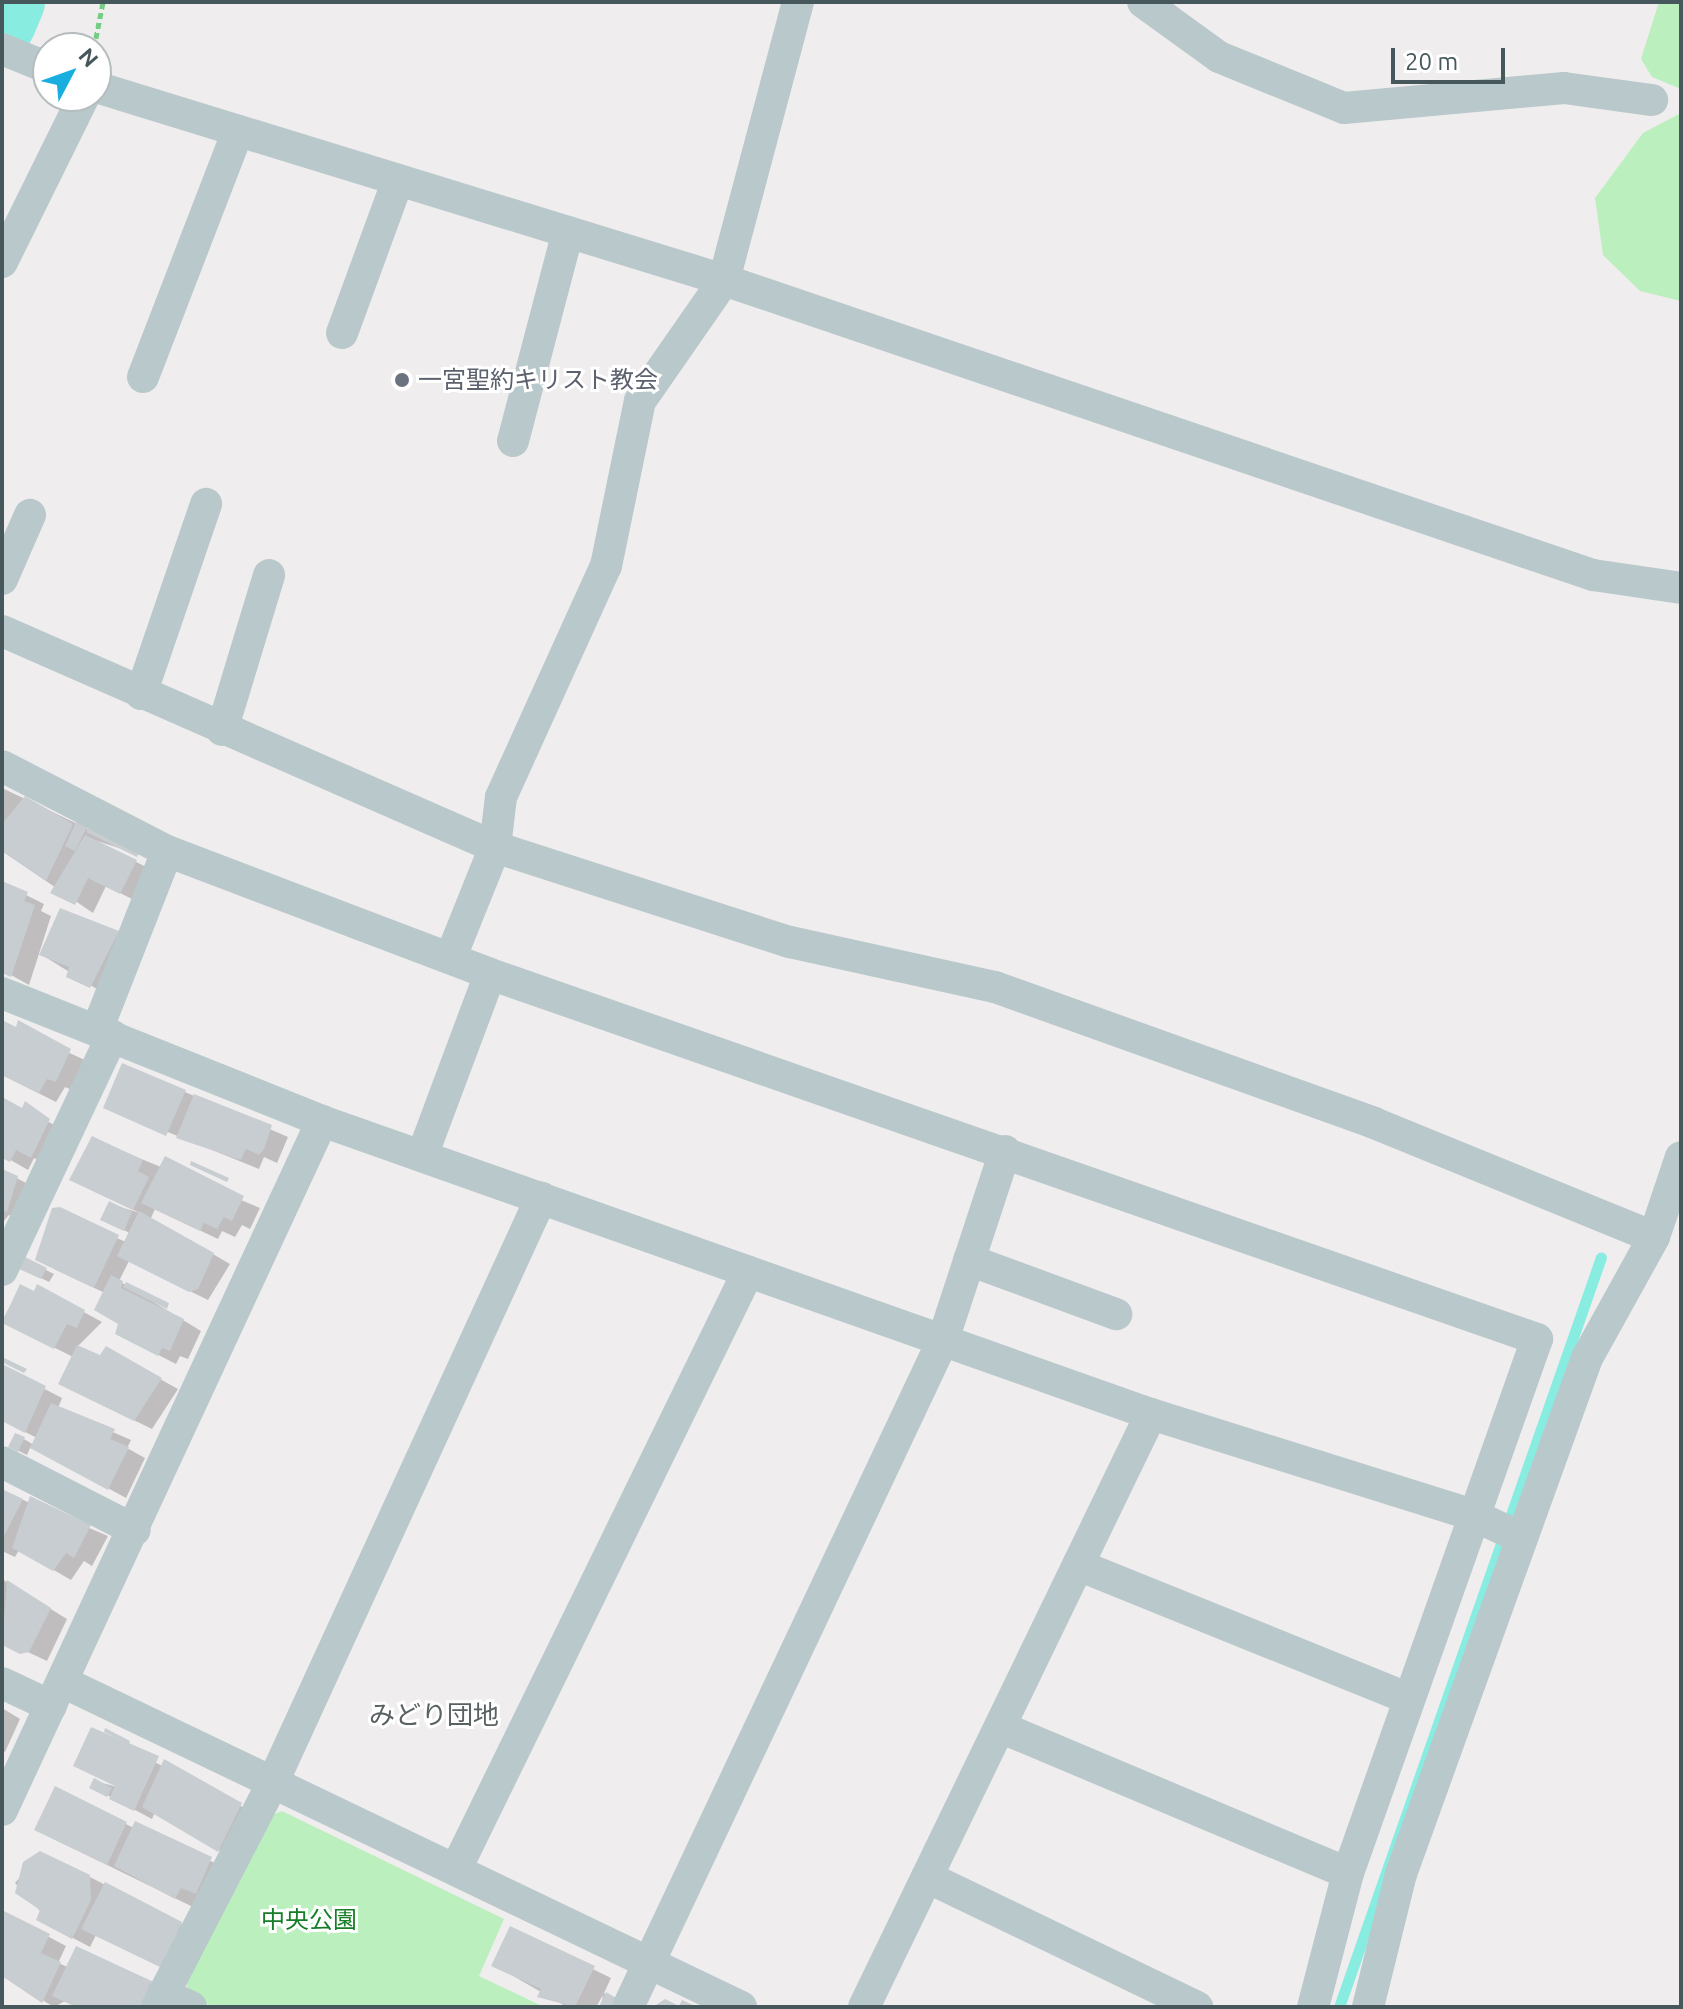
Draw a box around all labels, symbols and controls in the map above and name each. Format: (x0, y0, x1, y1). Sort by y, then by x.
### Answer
north arrow (32, 32, 112, 112)
scale bar (1395, 32, 1509, 82)
text: N (74, 43, 104, 72)
text: 20 m (1405, 48, 1458, 75)
place label: 一宮聖約キリスト教会 (418, 366, 658, 394)
marker: 一宮聖約キリスト教会 (393, 371, 411, 389)
district label: みどり団地 (369, 1699, 499, 1731)
park label: 中央公園 (261, 1906, 357, 1934)

